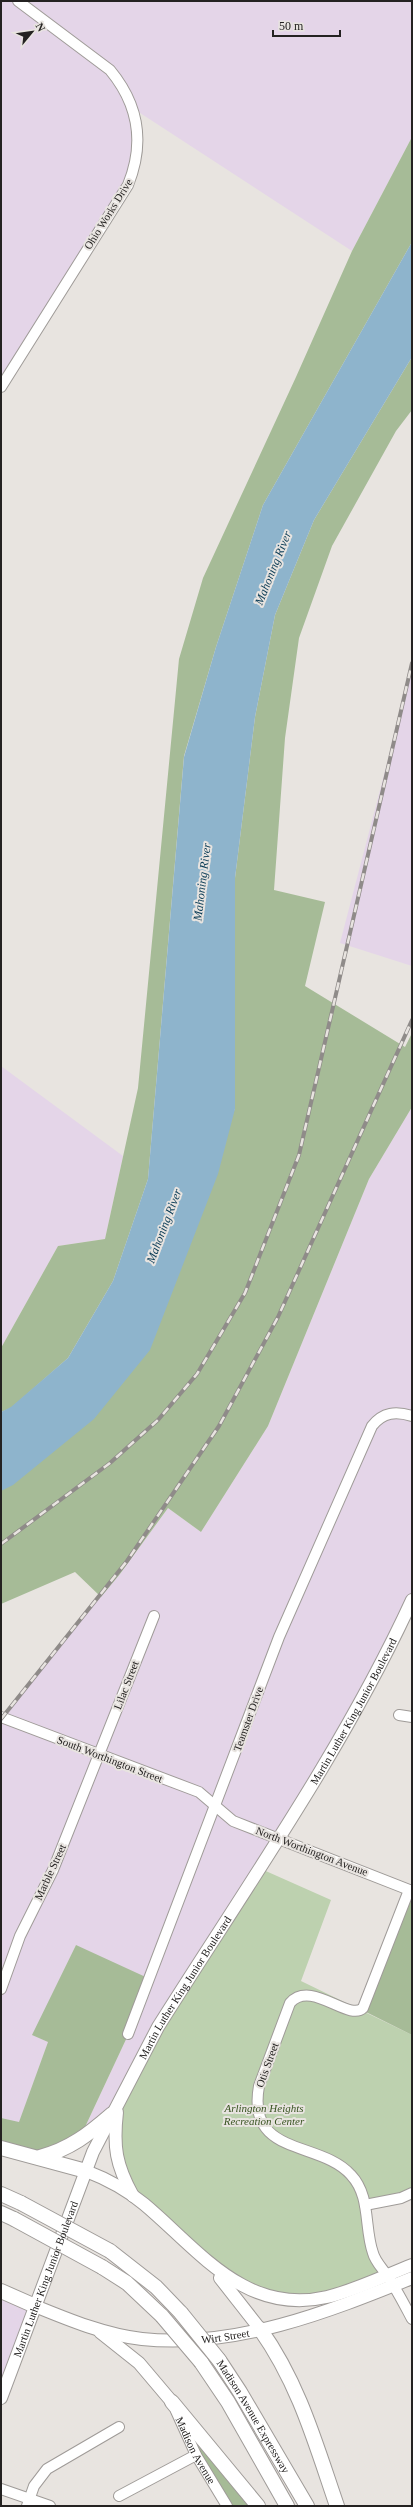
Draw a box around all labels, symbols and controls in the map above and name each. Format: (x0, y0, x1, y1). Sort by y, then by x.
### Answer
north arrow (12, 12, 52, 52)
scale bar (273, 12, 340, 38)
text: 50 m (279, 19, 304, 33)
text: N (34, 21, 48, 34)
street label: Ohio Works Drive (82, 176, 135, 251)
water label: Mahoning River (251, 529, 294, 608)
water label: Mahoning River (190, 842, 214, 923)
water label: Mahoning River (143, 1187, 185, 1266)
street label: Martin Luther King Junior Boulevard (308, 1636, 399, 1787)
street label: Lilac Street (111, 1659, 141, 1711)
street label: Teamster Drive (231, 1685, 265, 1753)
street label: South Worthington Street (56, 1733, 164, 1785)
street label: North Worthington Avenue (254, 1824, 370, 1878)
street label: Marble Street (32, 1842, 68, 1902)
street label: Martin Luther King Junior Boulevard (136, 1914, 234, 2061)
street label: Otis Street (253, 2041, 281, 2089)
park label: Arlington Heights Recreation Center (223, 2102, 305, 2127)
street label: Martin Luther King Junior Boulevard (11, 2199, 80, 2359)
street label: Wirt Street (201, 2326, 250, 2345)
street label: Madison Avenue Expressway (215, 2358, 292, 2475)
street label: Madison Avenue (173, 2415, 218, 2486)

